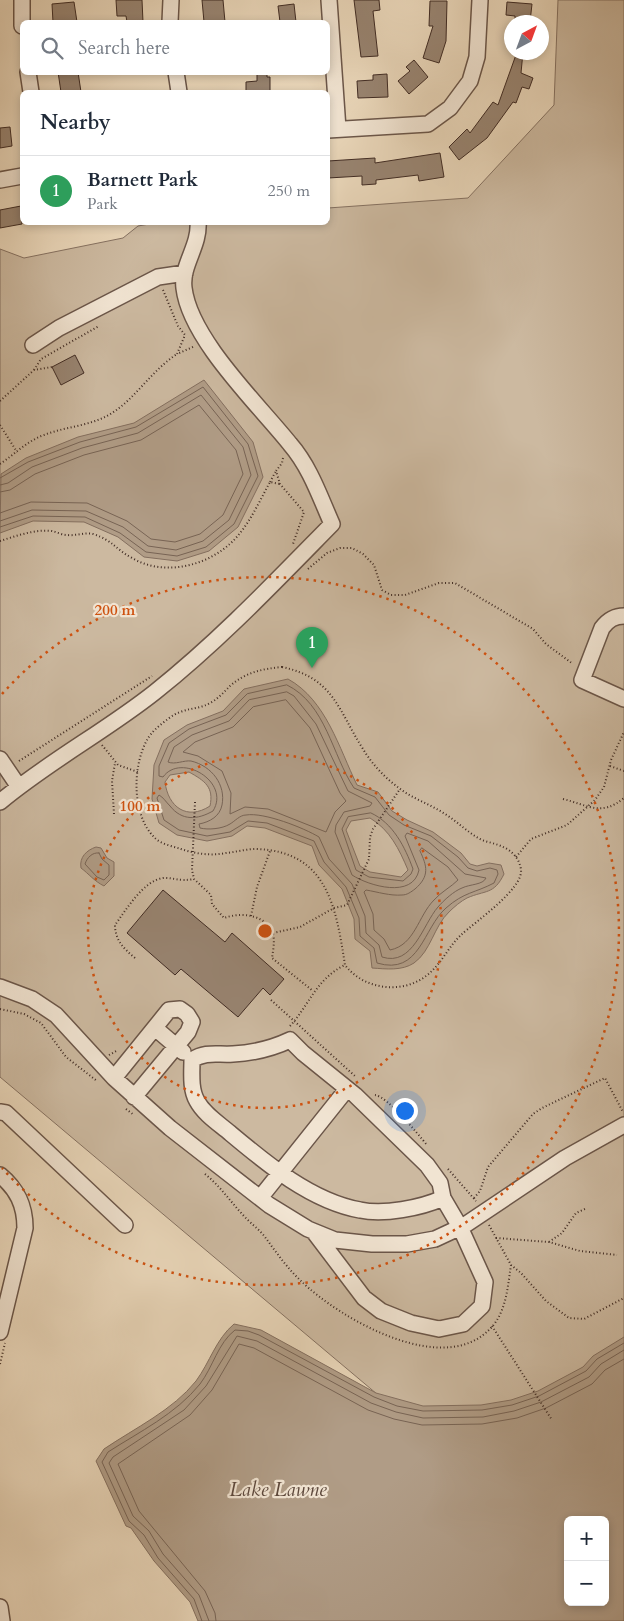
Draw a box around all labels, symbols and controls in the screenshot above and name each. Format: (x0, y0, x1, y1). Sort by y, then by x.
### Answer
north arrow (504, 15, 549, 60)
search box (20, 20, 330, 75)
icon: search (38, 34, 66, 62)
text: Search here (78, 35, 170, 61)
text: Nearby (40, 108, 111, 137)
text: Barnett Park (87, 167, 198, 193)
text: 1 (52, 180, 60, 202)
text: 250 m (268, 180, 310, 202)
text: Park (87, 193, 118, 215)
text: 200 m (95, 600, 136, 620)
pin: 1 (296, 627, 328, 668)
text: 100 m (120, 796, 161, 816)
centre of rings (256, 922, 274, 940)
your location (392, 1098, 418, 1124)
water label: Lake Lawne (229, 1476, 327, 1503)
map controls (564, 1516, 609, 1606)
button: + (564, 1516, 609, 1561)
button: − (564, 1561, 609, 1606)

